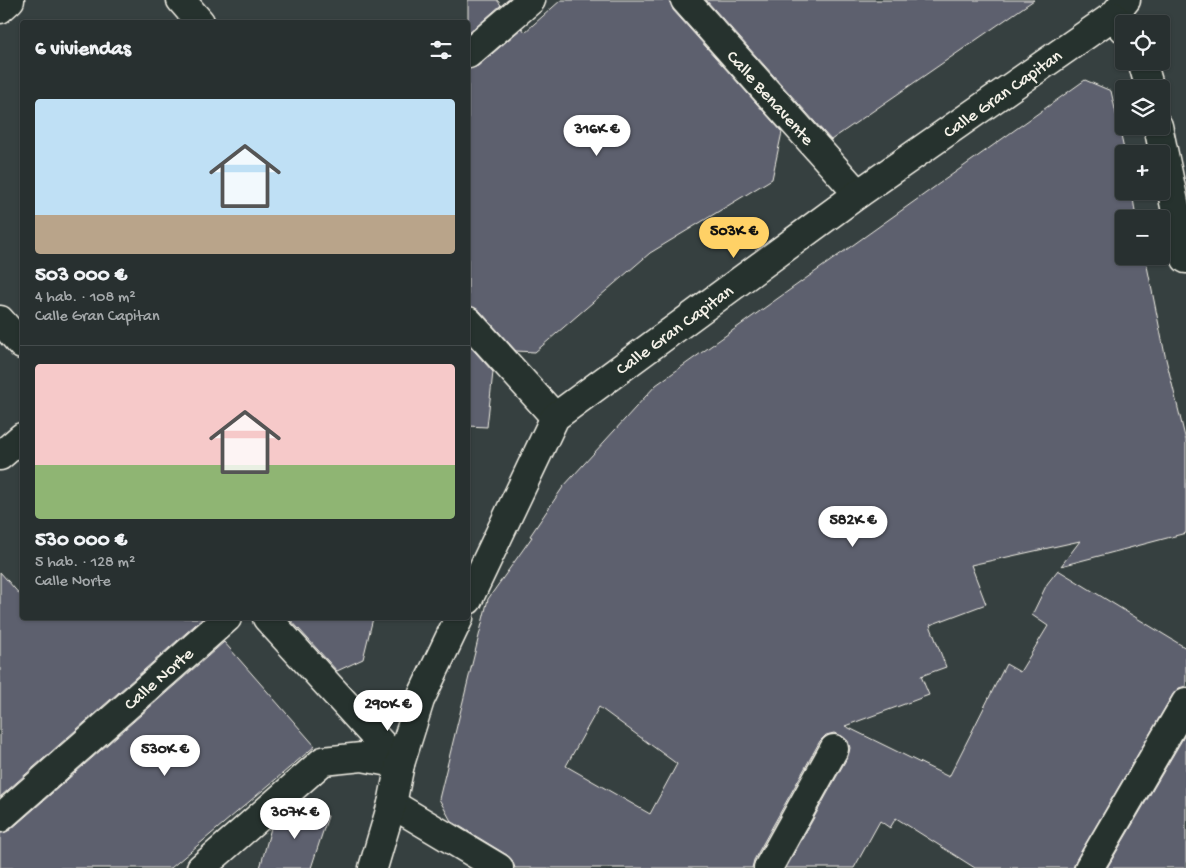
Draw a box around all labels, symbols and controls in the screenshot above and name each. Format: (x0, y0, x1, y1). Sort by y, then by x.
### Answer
map controls (1115, 15, 1170, 265)
button: locate (1115, 15, 1170, 70)
icon: filters (427, 36, 455, 64)
text: 6 viviendas (35, 38, 131, 63)
street label: Calle Gran Capitan (940, 46, 1067, 144)
street label: Calle Benavente (721, 47, 818, 151)
button: layers (1115, 80, 1170, 135)
pin: 316K € (556, 114, 638, 157)
text: 316K € (575, 121, 620, 140)
icon: home (200, 131, 290, 221)
button: + (1115, 145, 1170, 200)
button: − (1115, 210, 1170, 265)
pin: 503K € (693, 216, 775, 259)
text: 503K € (710, 223, 758, 242)
text: 503 000 € (35, 264, 127, 289)
street label: Calle Gran Capitan (613, 281, 739, 381)
text: 4 hab. · 108 m² (35, 289, 136, 308)
text: Calle Gran Capitan (35, 308, 160, 327)
icon: home (200, 397, 290, 487)
pin: 582K € (812, 506, 894, 548)
text: 582K € (829, 512, 877, 531)
text: 530 000 € (35, 529, 127, 554)
text: 5 hab. · 128 m² (35, 554, 135, 573)
text: Calle Norte (35, 573, 111, 592)
street label: Calle Norte (121, 644, 199, 716)
pin: 290K € (347, 690, 429, 732)
text: 290K € (364, 696, 412, 715)
pin: 530K € (124, 734, 206, 777)
text: 530K € (141, 741, 189, 760)
pin: 307K € (254, 798, 336, 840)
text: 307K € (271, 804, 319, 823)

